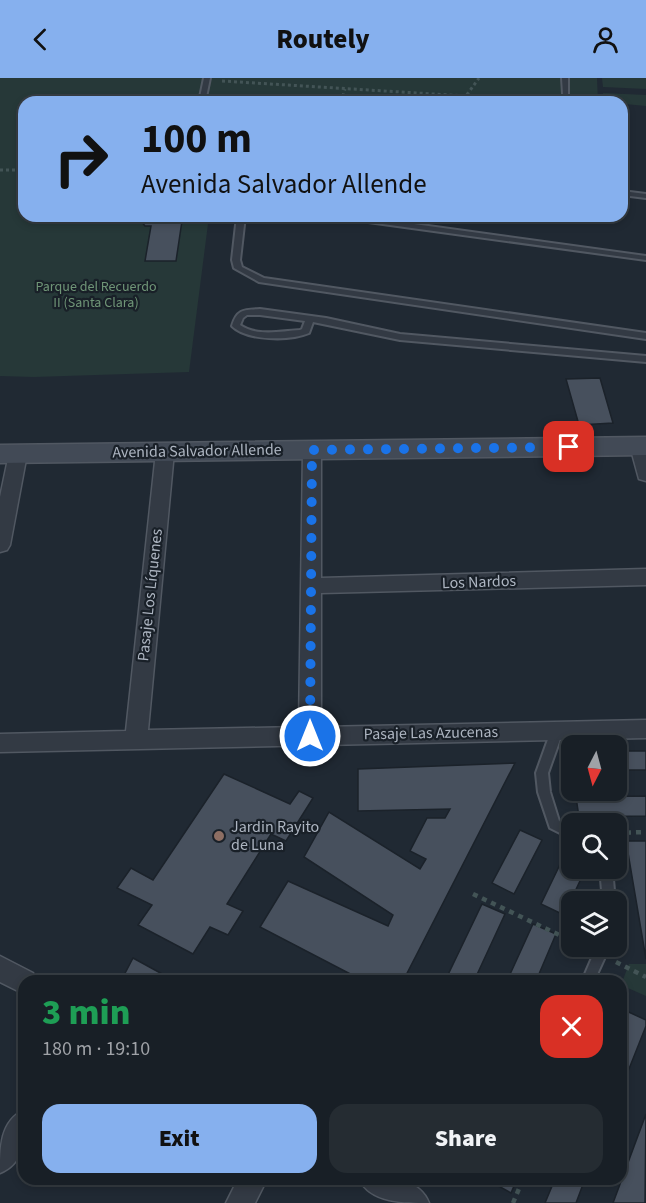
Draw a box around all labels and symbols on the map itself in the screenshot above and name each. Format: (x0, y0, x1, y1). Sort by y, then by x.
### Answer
park label: Parque del Recuerdo II (Santa Clara) (35, 277, 157, 313)
pin (543, 421, 594, 472)
street label: Avenida Salvador Allende (112, 439, 282, 463)
street label: Pasaje Los Líquenes (132, 527, 168, 662)
street label: Los Nardos (442, 570, 517, 594)
position arrow (278, 704, 342, 768)
street label: Pasaje Las Azucenas (364, 721, 499, 745)
north arrow (561, 735, 627, 801)
place label: Jardin Rayito de Luna (231, 816, 319, 856)
marker: Jardin Rayito de Luna (212, 829, 226, 843)

